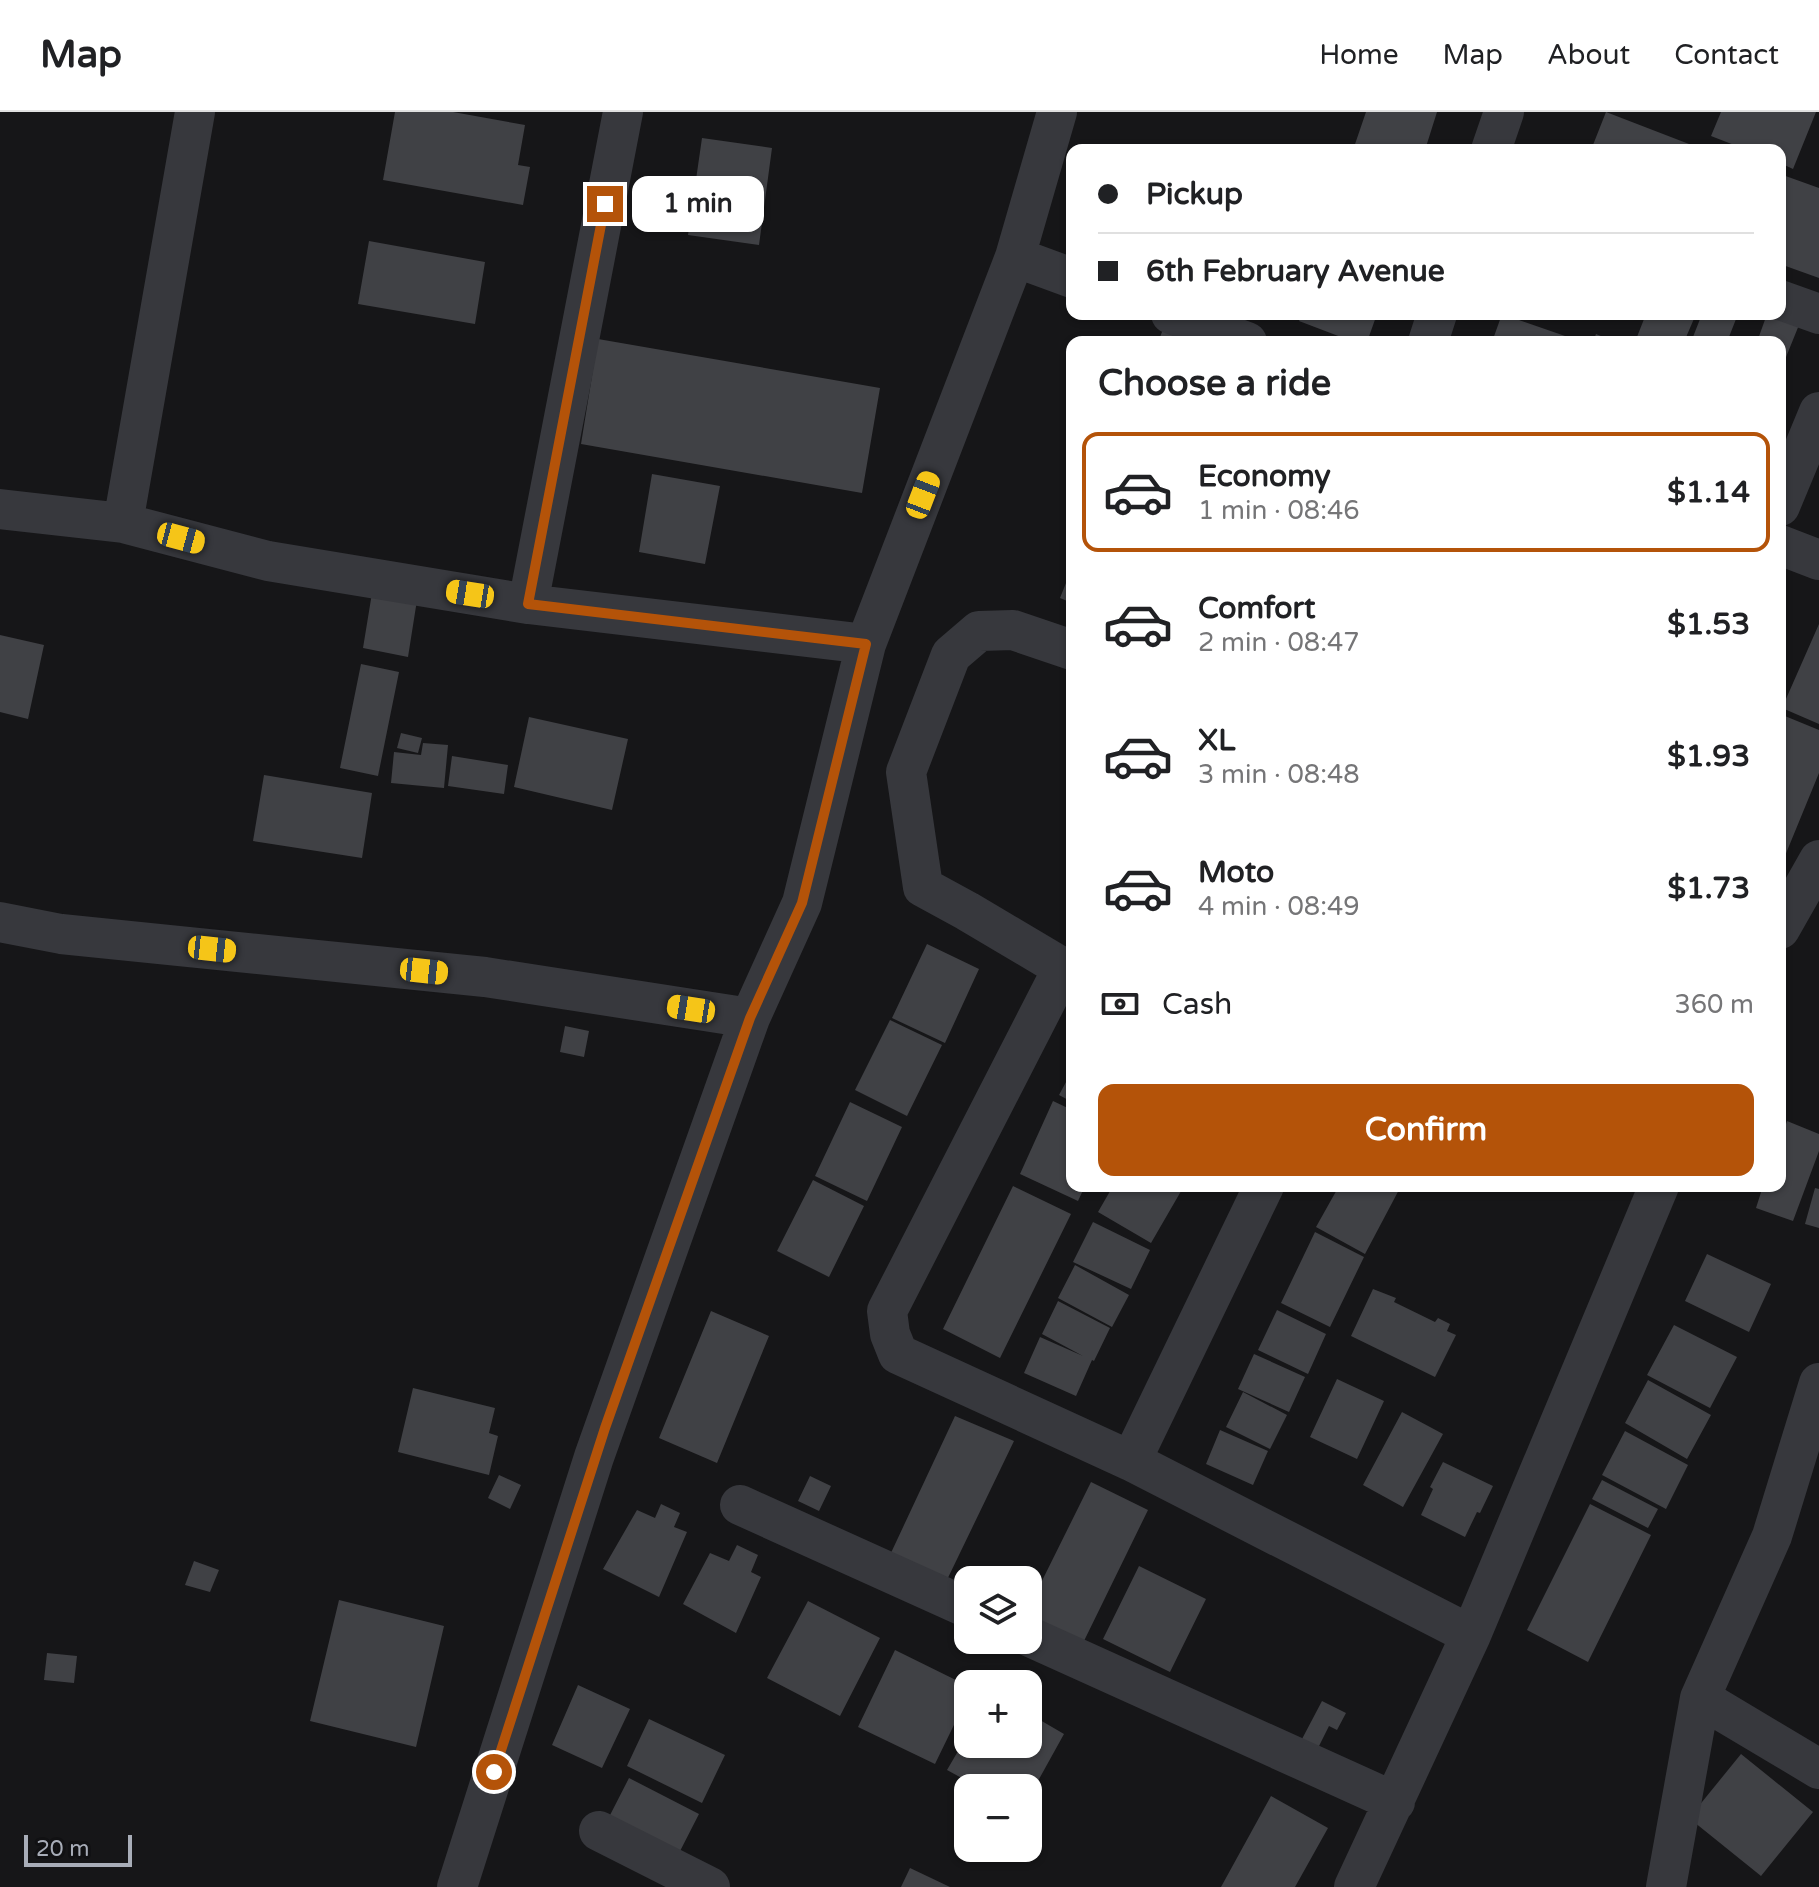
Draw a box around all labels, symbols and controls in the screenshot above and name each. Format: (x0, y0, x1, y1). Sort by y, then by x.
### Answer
text: Map (40, 32, 122, 78)
text: Home (1319, 38, 1399, 72)
text: Map (1443, 38, 1503, 72)
text: About (1547, 38, 1630, 72)
text: Contact (1674, 38, 1779, 72)
callout: 1 min (633, 176, 765, 232)
text: Pickup (1146, 176, 1243, 213)
route end (587, 186, 623, 222)
text: 1 min (663, 188, 733, 219)
text: 6th February Avenue (1146, 253, 1445, 290)
text: Choose a ride (1098, 362, 1331, 405)
icon: car (1102, 456, 1174, 528)
text: Economy (1198, 458, 1331, 495)
car (903, 468, 943, 522)
text: $1.14 (1667, 474, 1750, 511)
text: 1 min · 08:46 (1198, 495, 1360, 526)
car (155, 520, 207, 556)
car (444, 578, 496, 610)
icon: car (1102, 588, 1174, 660)
text: Comfort (1198, 590, 1316, 627)
text: $1.53 (1667, 606, 1750, 643)
text: 2 min · 08:47 (1198, 627, 1360, 658)
icon: car (1102, 720, 1174, 792)
text: XL (1198, 722, 1235, 759)
text: $1.93 (1667, 738, 1750, 775)
text: 3 min · 08:48 (1198, 759, 1360, 790)
icon: car (1102, 852, 1174, 924)
text: Moto (1198, 854, 1274, 891)
text: $1.73 (1668, 870, 1750, 907)
text: 4 min · 08:49 (1198, 891, 1360, 922)
car (187, 935, 237, 963)
car (399, 957, 449, 985)
icon: cash (1098, 982, 1142, 1026)
text: Cash (1162, 986, 1232, 1023)
text: 360 m (1674, 989, 1754, 1020)
car (665, 993, 717, 1025)
button: Confirm (1098, 1084, 1754, 1176)
map controls (954, 1566, 1042, 1862)
button: layers (954, 1566, 1042, 1654)
button: + (954, 1670, 1042, 1758)
route start (476, 1754, 512, 1790)
button: − (954, 1774, 1042, 1862)
scale bar (24, 1831, 132, 1867)
text: 20 m (36, 1836, 90, 1862)

